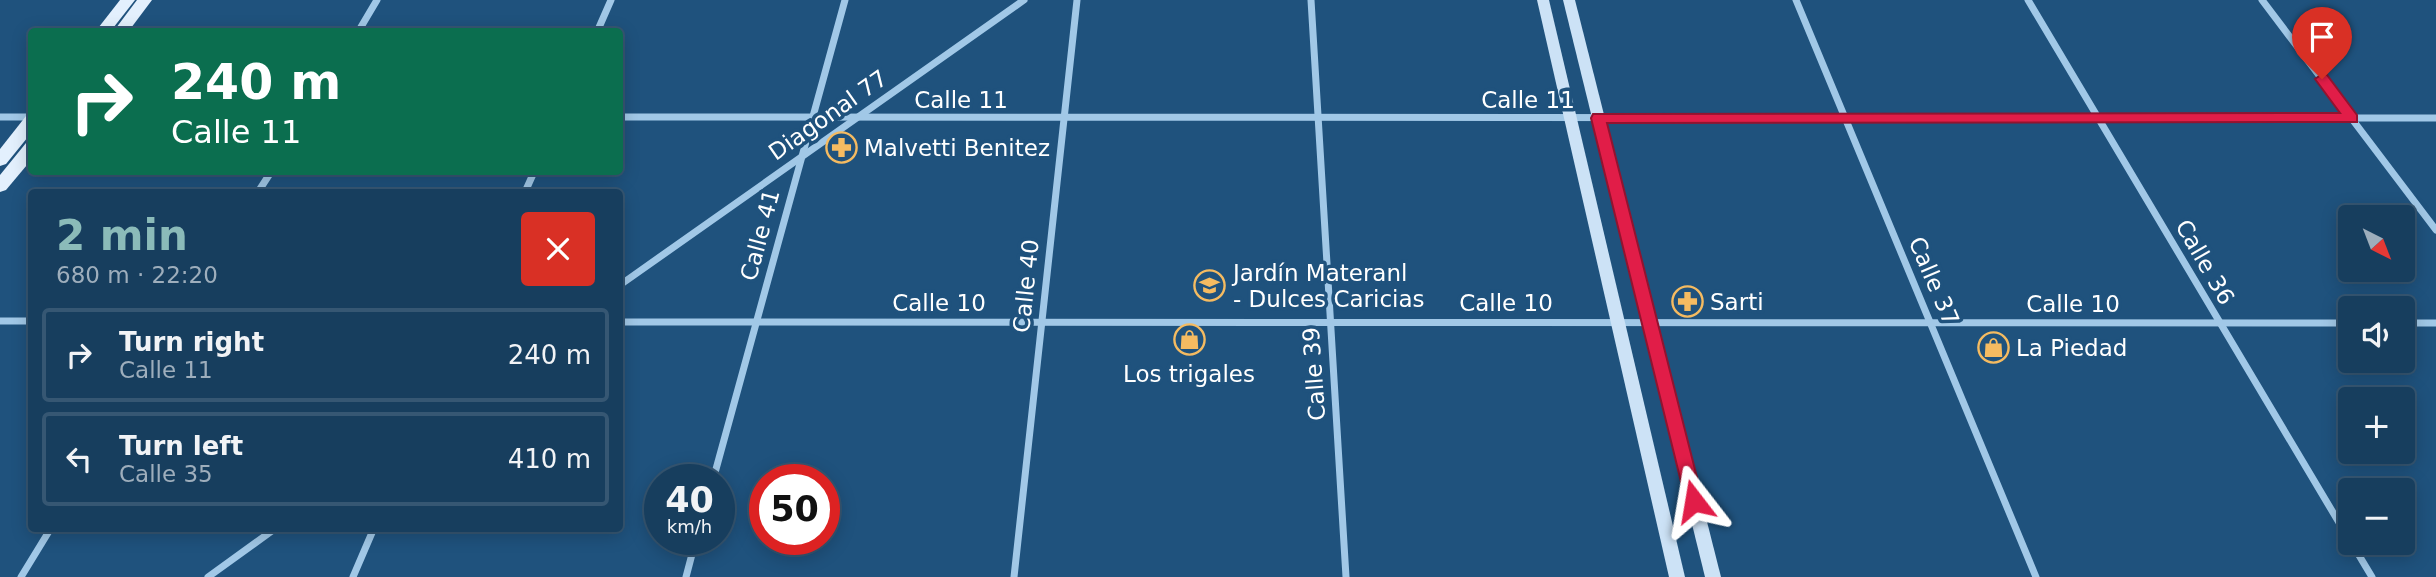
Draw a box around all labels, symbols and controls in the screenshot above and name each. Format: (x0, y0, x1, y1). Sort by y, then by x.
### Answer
pin (2292, 7, 2352, 79)
icon: arrive (2303, 18, 2341, 56)
text: 240 m (171, 54, 341, 111)
icon: right (56, 56, 147, 147)
street label: Diagonal 77 (764, 65, 892, 165)
street label: Calle 11 (914, 87, 1008, 113)
street label: Calle 11 (1481, 87, 1575, 113)
text: Calle 11 (171, 113, 301, 151)
pharmacy icon: Malvetti Benitez (824, 131, 858, 165)
place label: Malvetti Benitez (864, 135, 1050, 161)
street label: Calle 41 (735, 186, 785, 284)
north arrow (2338, 205, 2415, 282)
map controls (2338, 205, 2415, 555)
text: 2 min (56, 211, 188, 260)
button: close (521, 212, 595, 286)
street label: Calle 36 (2170, 215, 2240, 309)
street label: Calle 37 (1904, 233, 1964, 329)
street label: Calle 40 (1008, 238, 1044, 334)
place label: Jardín Materanl - Dulces Caricias (1231, 260, 1425, 312)
text: 680 m · 22:20 (56, 262, 218, 288)
school or university icon: Jardín Materanl - Dulces Caricias (1193, 269, 1227, 303)
pharmacy icon: Sarti (1670, 285, 1704, 319)
place label: Sarti (1710, 289, 1764, 315)
street label: Calle 10 (892, 290, 986, 316)
street label: Calle 10 (1459, 290, 1553, 316)
street label: Calle 10 (2026, 291, 2120, 317)
button: sound (2338, 296, 2415, 373)
shop icon: Los trigales (1172, 323, 1206, 357)
street label: Calle 39 (1298, 326, 1330, 422)
text: Turn right (119, 327, 264, 357)
shop icon: La Piedad (1976, 331, 2010, 365)
place label: La Piedad (2016, 335, 2127, 361)
icon: right (60, 336, 98, 374)
text: 240 m (508, 340, 591, 370)
text: Calle 11 (119, 357, 213, 383)
place label: Los trigales (1123, 361, 1255, 387)
button: + (2338, 387, 2415, 464)
text: Turn left (119, 431, 243, 461)
icon: left (60, 440, 98, 478)
text: 410 m (508, 444, 591, 474)
text: Calle 35 (119, 461, 213, 487)
speed limit sign: 50 (749, 464, 840, 555)
position arrow (1657, 464, 1731, 538)
button: − (2338, 478, 2415, 555)
text: 40 (665, 480, 714, 520)
text: km/h (667, 516, 712, 537)

